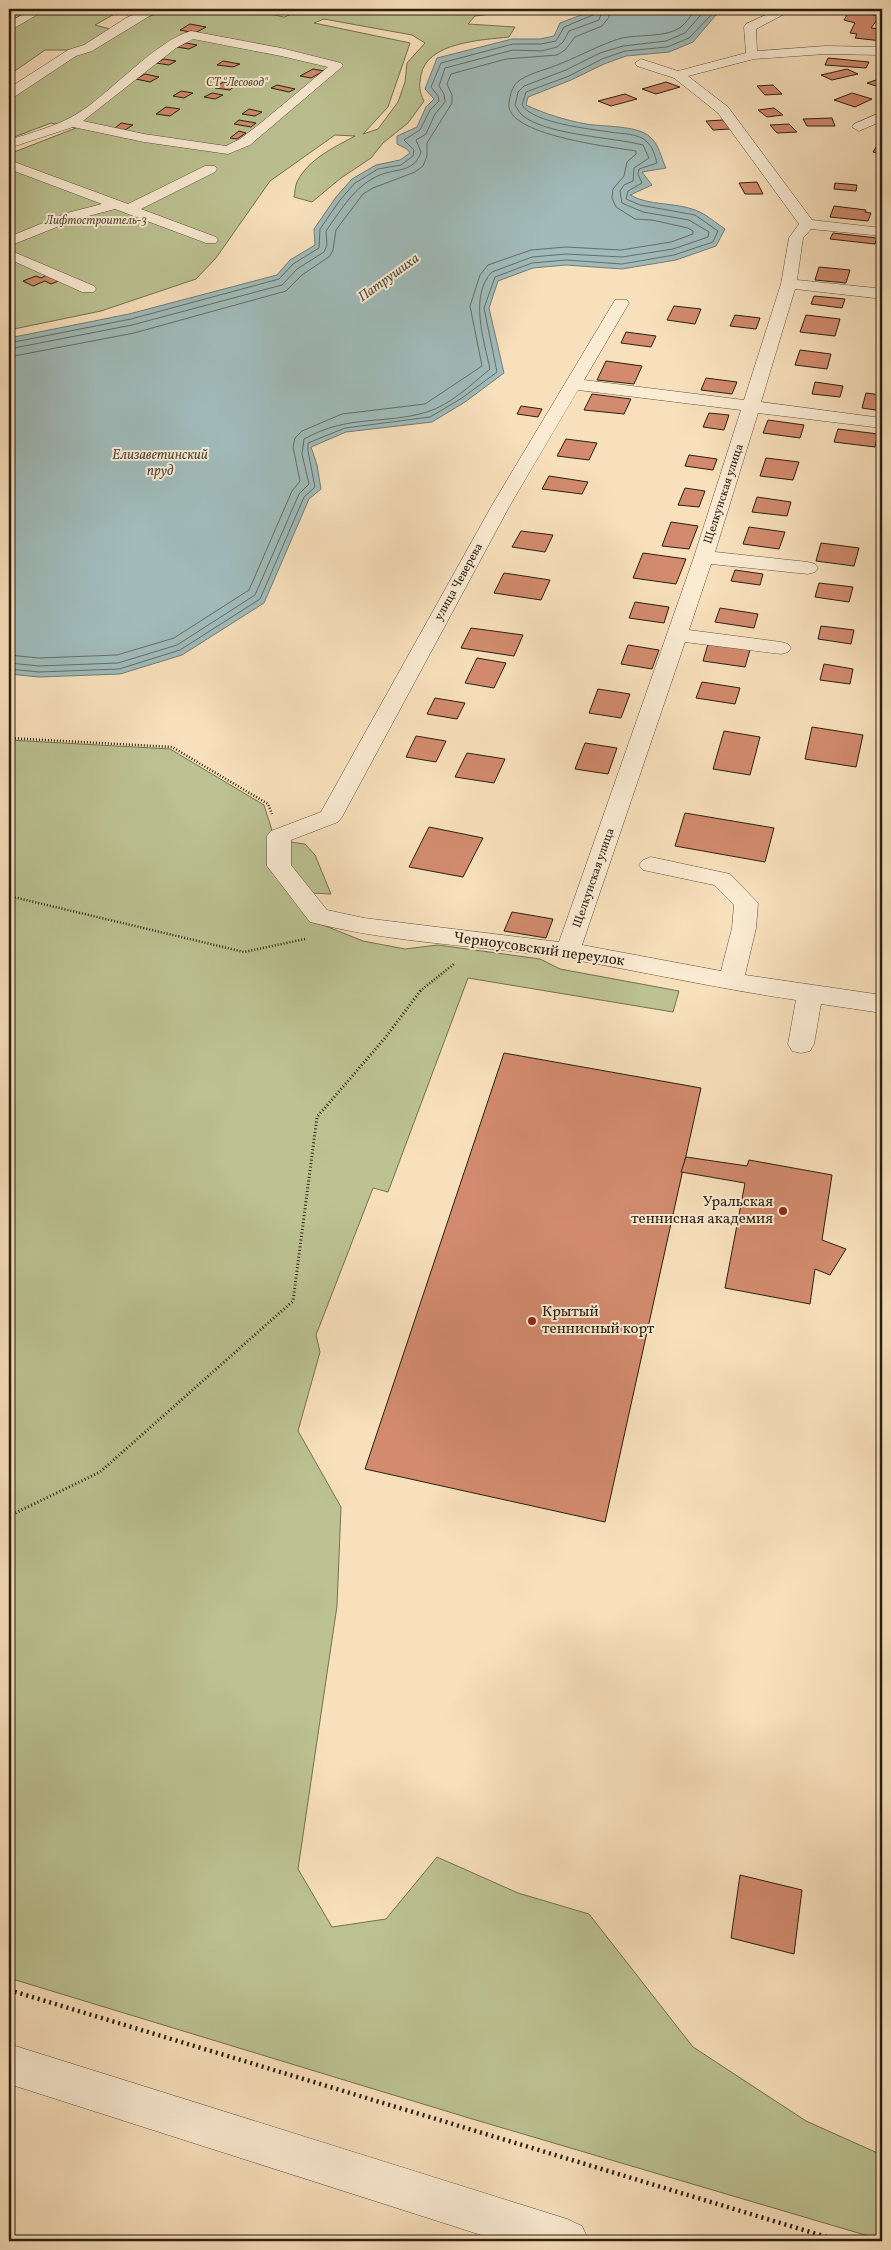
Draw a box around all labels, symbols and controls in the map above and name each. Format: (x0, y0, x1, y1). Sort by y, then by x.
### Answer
park label: СТ "Лесовод" (206, 75, 269, 91)
park label: Лифтостроитель-3 (44, 213, 147, 229)
water label: Патрушиха (355, 249, 424, 307)
street label: Щелкунская улица (700, 442, 748, 546)
water label: Елизаветинский пруд (112, 446, 208, 481)
street label: улица Чеверева (431, 540, 487, 624)
street label: Щелкунская улица (569, 826, 619, 930)
street label: Черноусовский переулок (452, 928, 626, 972)
place label: Уральская теннисная академия (631, 1192, 773, 1230)
marker: Уральская теннисная академия (777, 1205, 789, 1217)
place label: Крытый теннисный корт (542, 1302, 655, 1340)
marker: Крытый теннисный корт (526, 1315, 538, 1327)

